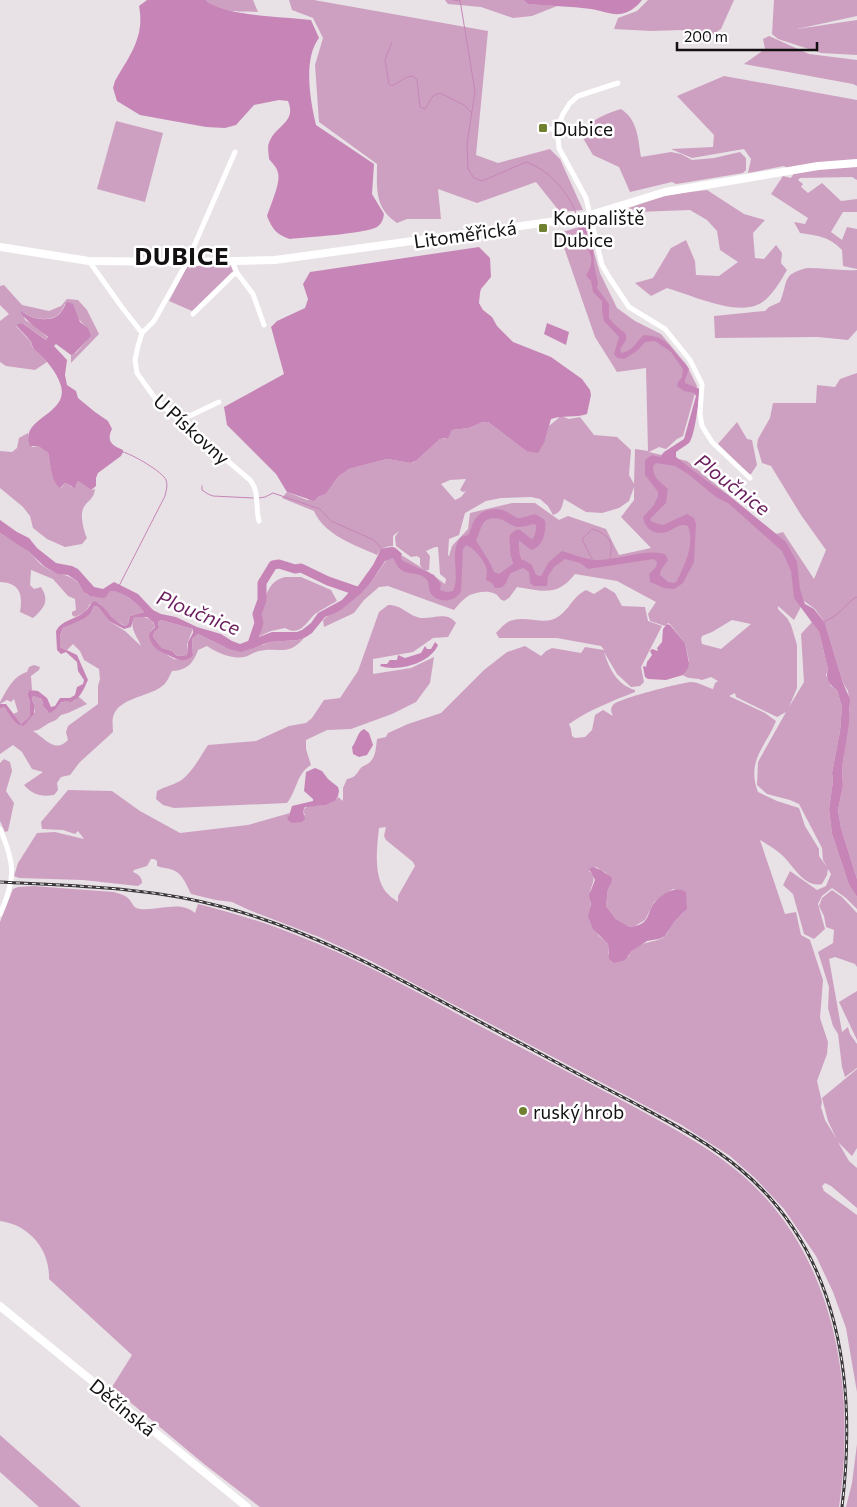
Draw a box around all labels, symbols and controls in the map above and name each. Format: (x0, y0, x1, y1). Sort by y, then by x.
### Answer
scale bar (677, 20, 817, 52)
text: 200 m (684, 27, 728, 45)
place label: Dubice (553, 117, 613, 140)
marker: Dubice (537, 122, 549, 134)
place label: Koupaliště Dubice (553, 206, 644, 251)
street label: Litoměřická (412, 215, 518, 253)
marker: Koupaliště Dubice (537, 222, 549, 234)
district label: DUBICE (134, 241, 230, 270)
street label: U Pískovny (149, 389, 235, 469)
water label: Ploučnice (691, 448, 776, 520)
water label: Ploučnice (154, 584, 245, 640)
place label: ruský hrob (533, 1100, 624, 1123)
marker: ruský hrob (517, 1105, 529, 1117)
street label: Děčínská (85, 1374, 161, 1440)

